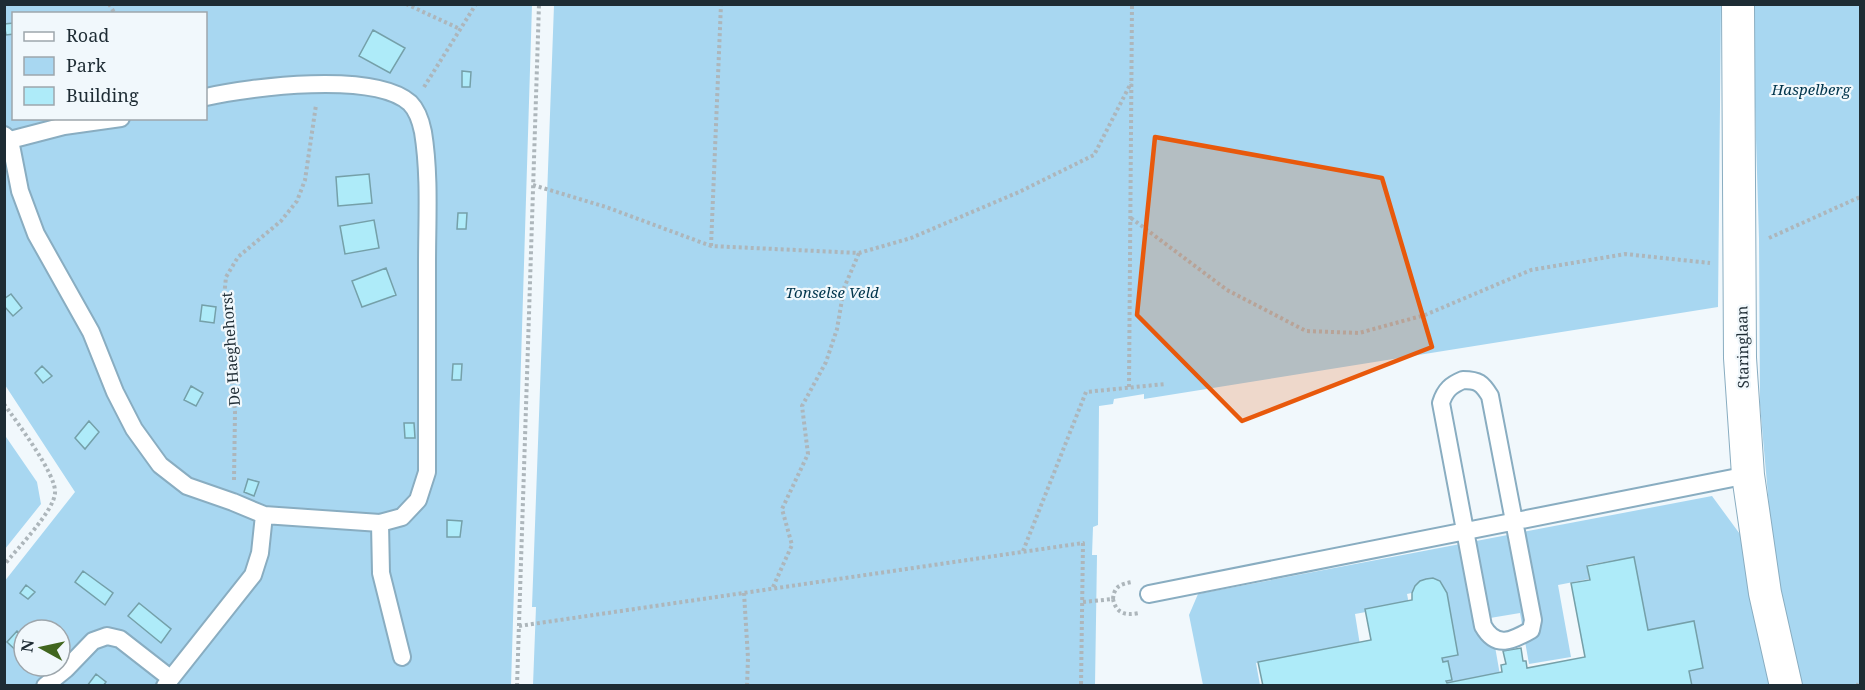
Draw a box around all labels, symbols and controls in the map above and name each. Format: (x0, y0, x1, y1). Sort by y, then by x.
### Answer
legend (12, 12, 207, 120)
text: Road (66, 23, 109, 47)
text: Park (66, 53, 106, 77)
park label: Haspelberg (1770, 79, 1851, 99)
text: Building (66, 83, 139, 107)
park label: Tonselse Veld (785, 282, 879, 302)
street label: De Haeghehorst (216, 291, 244, 407)
street label: Staringlaan (1731, 305, 1753, 389)
north arrow (12, 618, 72, 678)
text: N (15, 638, 39, 654)

